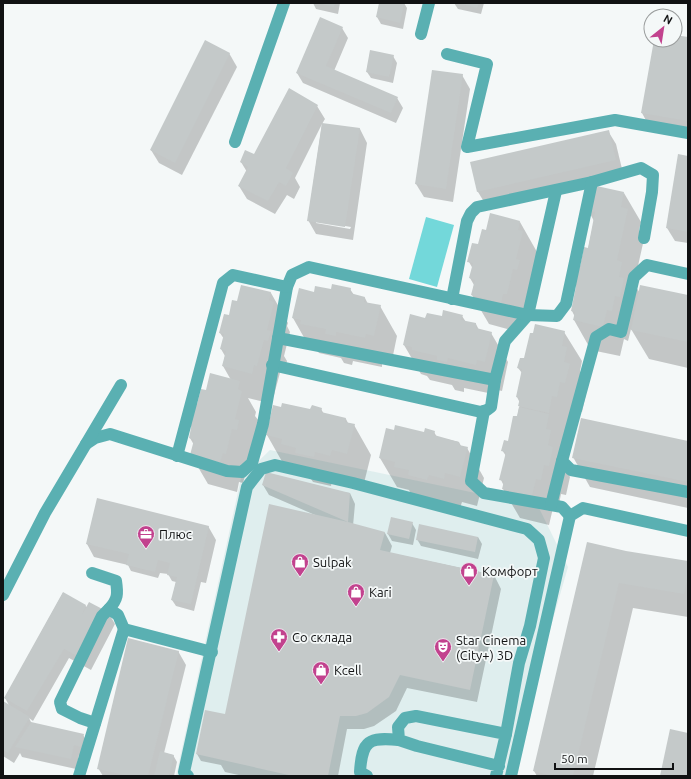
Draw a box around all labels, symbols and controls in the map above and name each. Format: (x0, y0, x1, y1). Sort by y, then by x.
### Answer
north arrow (643, 8, 683, 48)
text: N (661, 12, 675, 27)
office icon: Плюс (136, 524, 156, 549)
place label: Плюс (159, 527, 192, 541)
shop icon: Sulpak (290, 552, 310, 577)
place label: Sulpak (313, 555, 352, 569)
shop icon: Комфорт (459, 561, 479, 586)
place label: Комфорт (482, 564, 538, 578)
shop icon: Kari (346, 582, 366, 607)
place label: Kari (369, 585, 392, 599)
pharmacy icon: Со склада (269, 627, 289, 652)
place label: Со склада (292, 630, 352, 644)
place label: Star Cinema (City+) 3D (456, 633, 526, 663)
theatre icon: Star Cinema (City+) 3D (433, 637, 453, 662)
shop icon: Kcell (311, 660, 331, 685)
place label: Kcell (334, 663, 362, 677)
scale bar (555, 745, 673, 771)
text: 50 m (561, 752, 588, 765)

